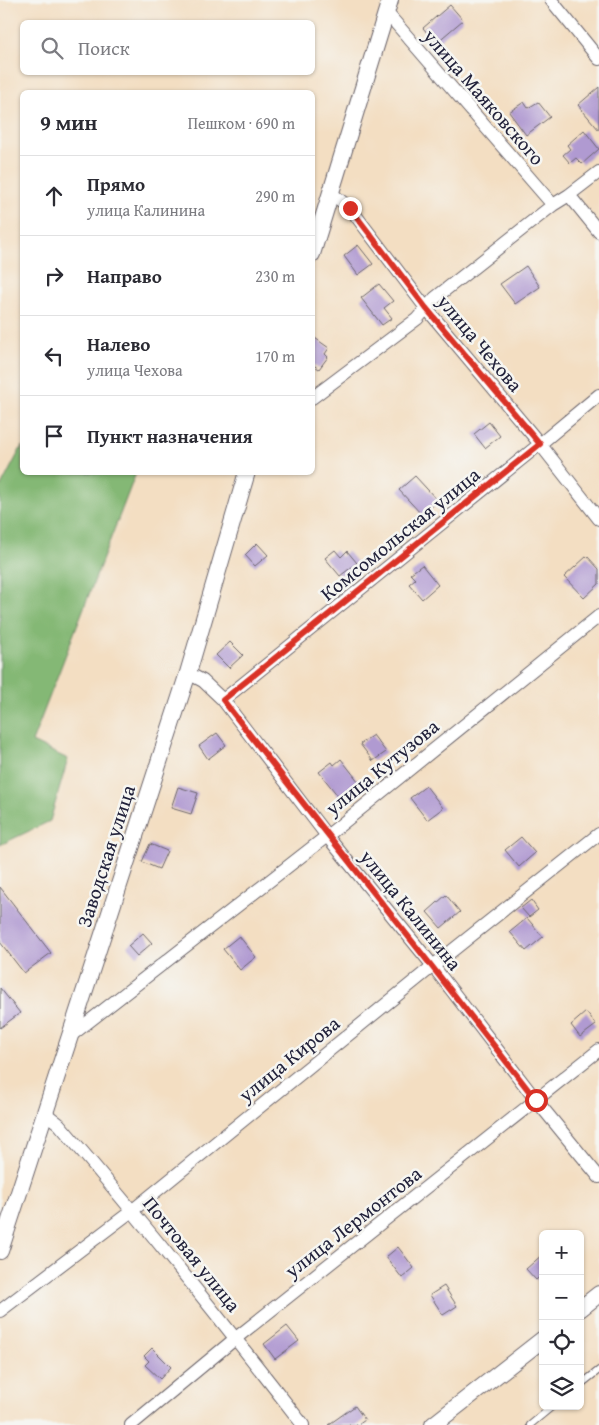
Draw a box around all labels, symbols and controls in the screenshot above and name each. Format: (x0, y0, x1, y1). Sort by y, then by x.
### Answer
search box (20, 20, 315, 75)
street label: улица Маяковского (416, 21, 552, 171)
icon: search (38, 34, 66, 62)
text: Поиск (78, 34, 130, 62)
text: 9 мин (40, 107, 97, 138)
text: Пешком · 690 m (188, 111, 295, 135)
text: Прямо (87, 170, 145, 198)
icon: ahead (40, 182, 68, 210)
text: 290 m (255, 184, 295, 208)
route end (339, 197, 362, 220)
text: улица Калинина (87, 198, 205, 222)
icon: right (40, 262, 68, 290)
text: Направо (87, 262, 162, 290)
text: 230 m (255, 264, 295, 288)
street label: улица Чехова (430, 287, 530, 398)
text: Налево (87, 330, 150, 358)
icon: left (40, 342, 68, 370)
text: 170 m (255, 344, 295, 368)
text: улица Чехова (87, 358, 183, 382)
icon: arrive (40, 422, 68, 450)
text: Пункт назначения (87, 422, 253, 450)
street label: Комсомольская улица (314, 460, 486, 607)
street label: улица Кутузова (318, 711, 445, 822)
street label: Заводская улица (69, 781, 142, 931)
street label: улица Калинина (353, 842, 469, 977)
street label: улица Кирова (231, 1008, 346, 1109)
route start (525, 1089, 548, 1112)
street label: улица Лермонтова (277, 1159, 428, 1285)
street label: Почтовая улица (137, 1190, 248, 1318)
map controls (539, 1230, 584, 1410)
button: + (539, 1230, 584, 1275)
button: − (539, 1275, 584, 1320)
button: locate (539, 1320, 584, 1365)
button: layers (539, 1365, 584, 1410)

